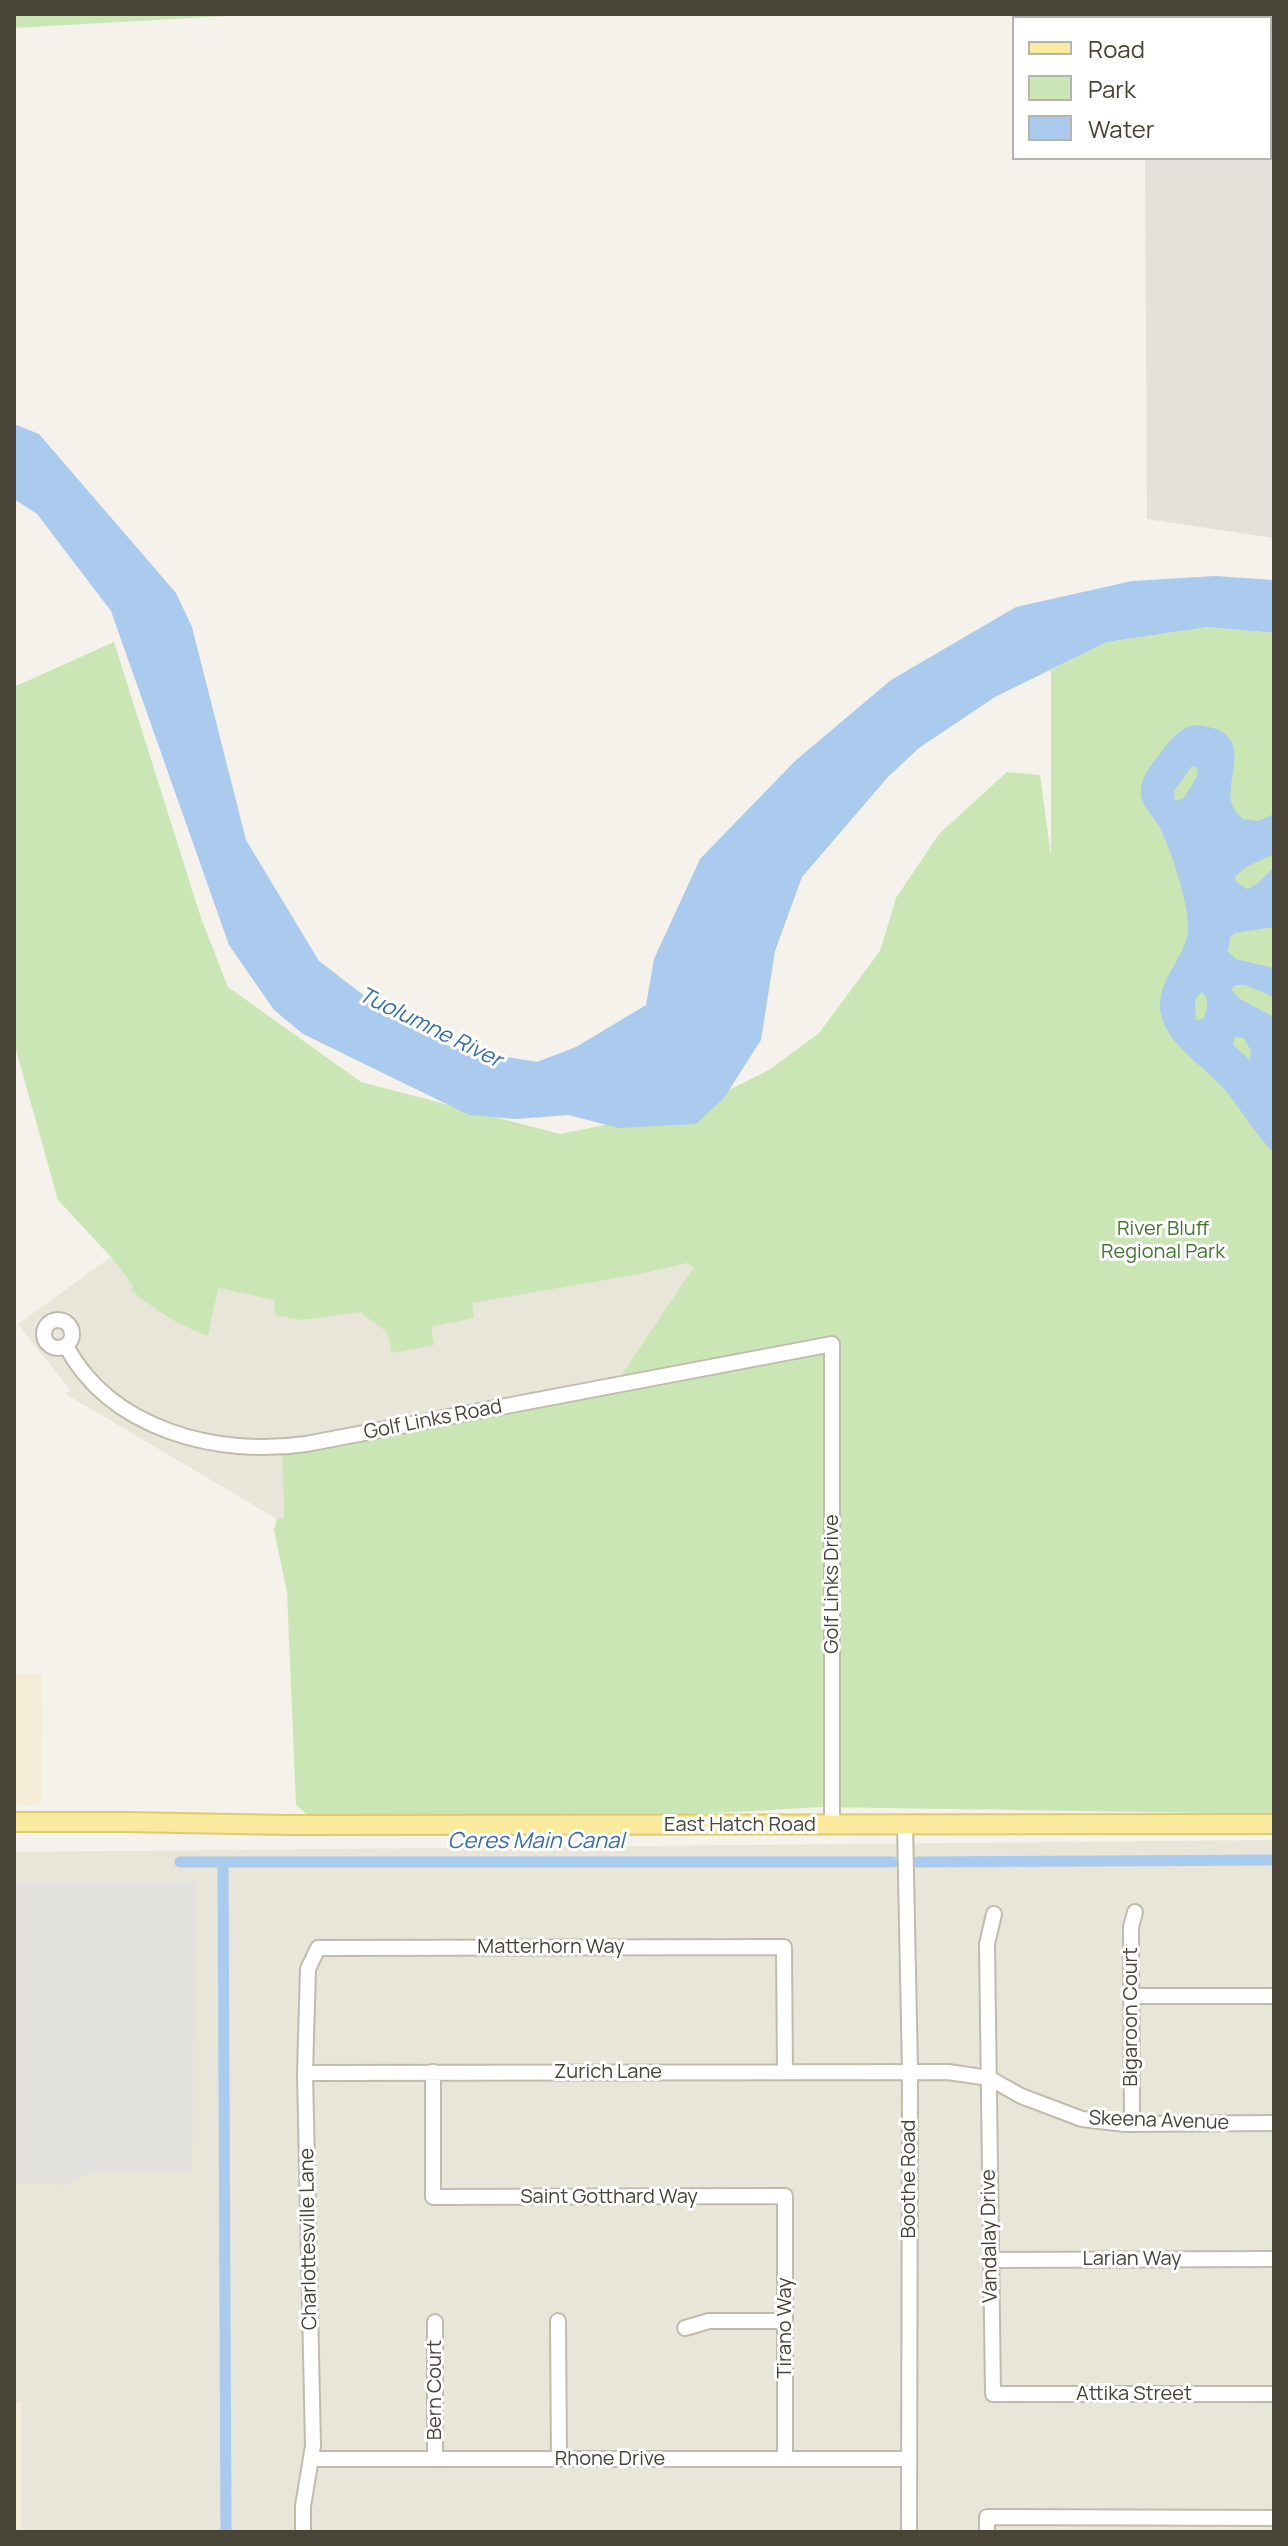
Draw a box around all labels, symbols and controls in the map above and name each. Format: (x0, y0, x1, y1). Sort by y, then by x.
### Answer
legend (1012, 16, 1272, 160)
text: Road (1088, 32, 1145, 65)
text: Park (1088, 72, 1136, 105)
text: Water (1088, 112, 1155, 145)
water label: Tuolumne River (354, 982, 506, 1074)
park label: River Bluff Regional Park (1101, 1217, 1225, 1264)
street label: Golf Links Road (362, 1395, 504, 1445)
street label: Golf Links Drive (820, 1514, 844, 1654)
street label: East Hatch Road (664, 1813, 816, 1837)
water label: Ceres Main Canal (448, 1829, 624, 1855)
street label: Matterhorn Way (477, 1935, 625, 1959)
street label: Bigaroon Court (1119, 1947, 1143, 2087)
street label: Zurich Lane (554, 2060, 662, 2084)
street label: Skeena Avenue (1088, 2107, 1230, 2135)
street label: Boothe Road (897, 2120, 921, 2238)
street label: Charlottesville Lane (295, 2148, 323, 2330)
street label: Vandalay Drive (977, 2169, 1003, 2303)
street label: Saint Gotthard Way (520, 2185, 698, 2209)
street label: Larian Way (1082, 2247, 1182, 2271)
street label: Tirano Way (773, 2277, 797, 2379)
street label: Bern Court (423, 2340, 447, 2440)
street label: Attika Street (1076, 2382, 1192, 2406)
street label: Rhone Drive (555, 2447, 665, 2471)

